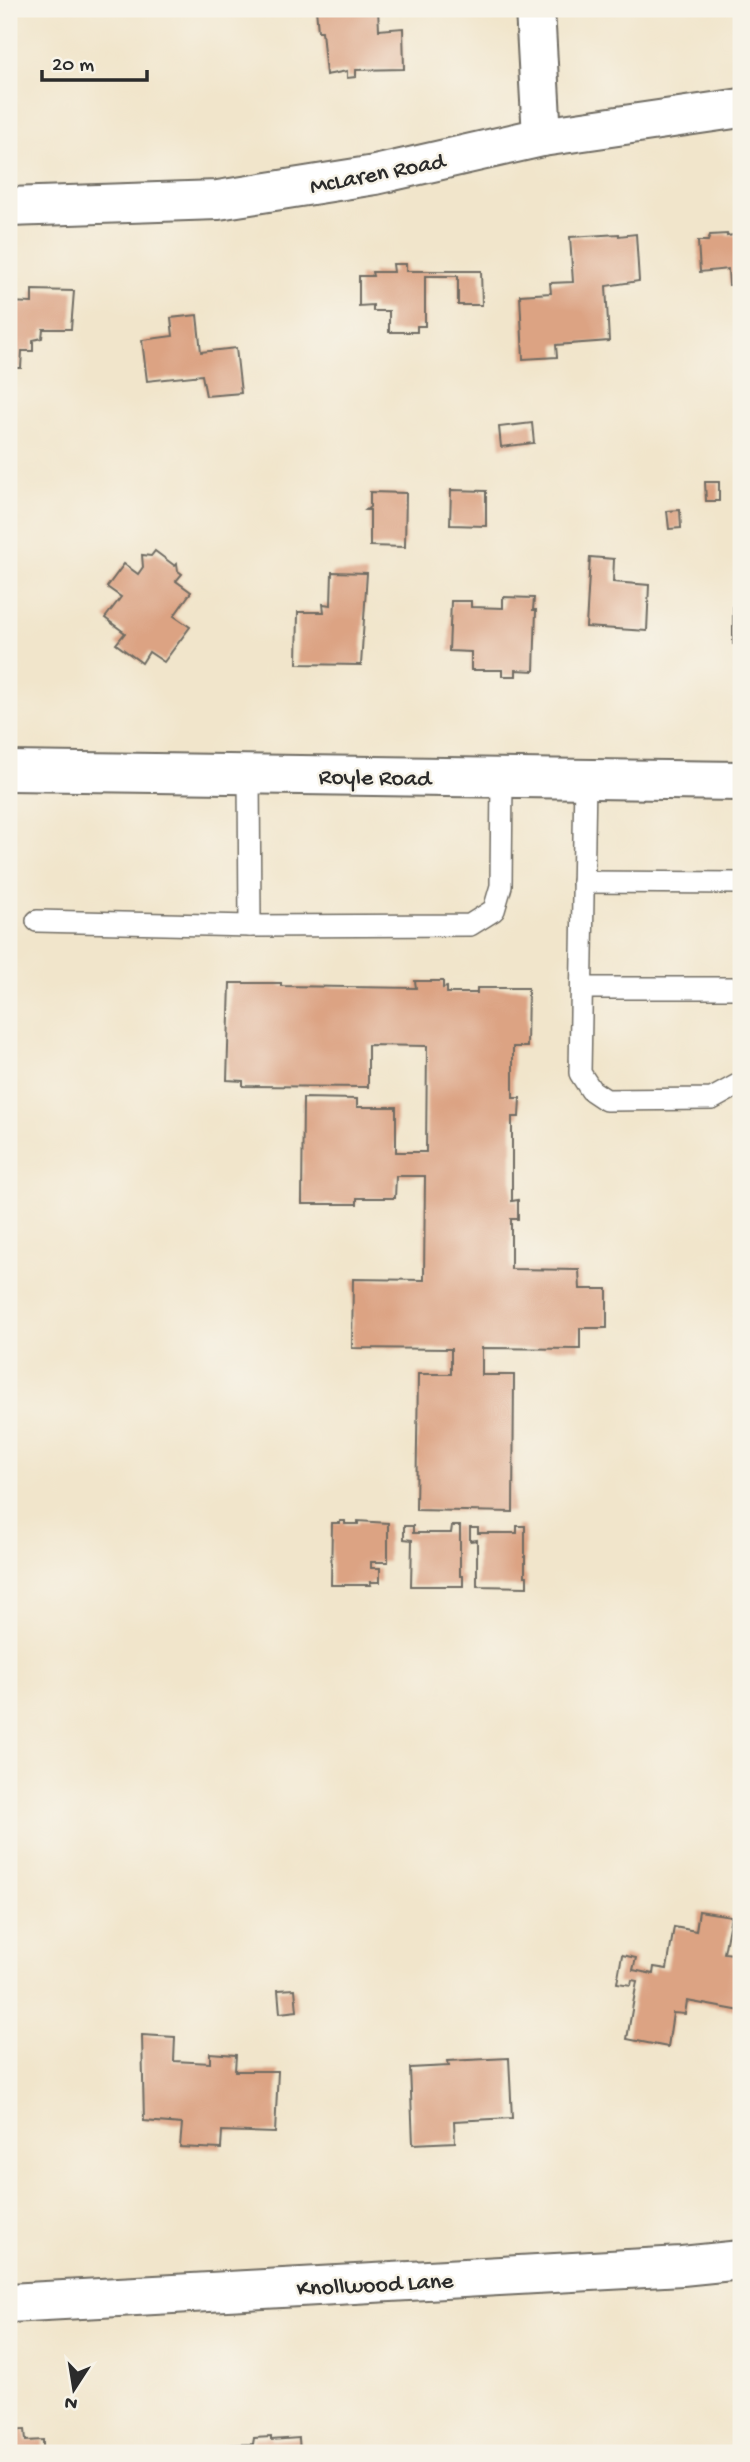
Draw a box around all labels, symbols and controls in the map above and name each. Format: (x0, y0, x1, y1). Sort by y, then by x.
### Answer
scale bar (42, 38, 147, 82)
text: 20 m (52, 54, 94, 79)
street label: McLaren Road (308, 148, 450, 203)
street label: Royle Road (318, 764, 433, 795)
street label: Knollwood Lane (296, 2268, 455, 2305)
north arrow (38, 2354, 108, 2424)
text: N (63, 2390, 80, 2415)

